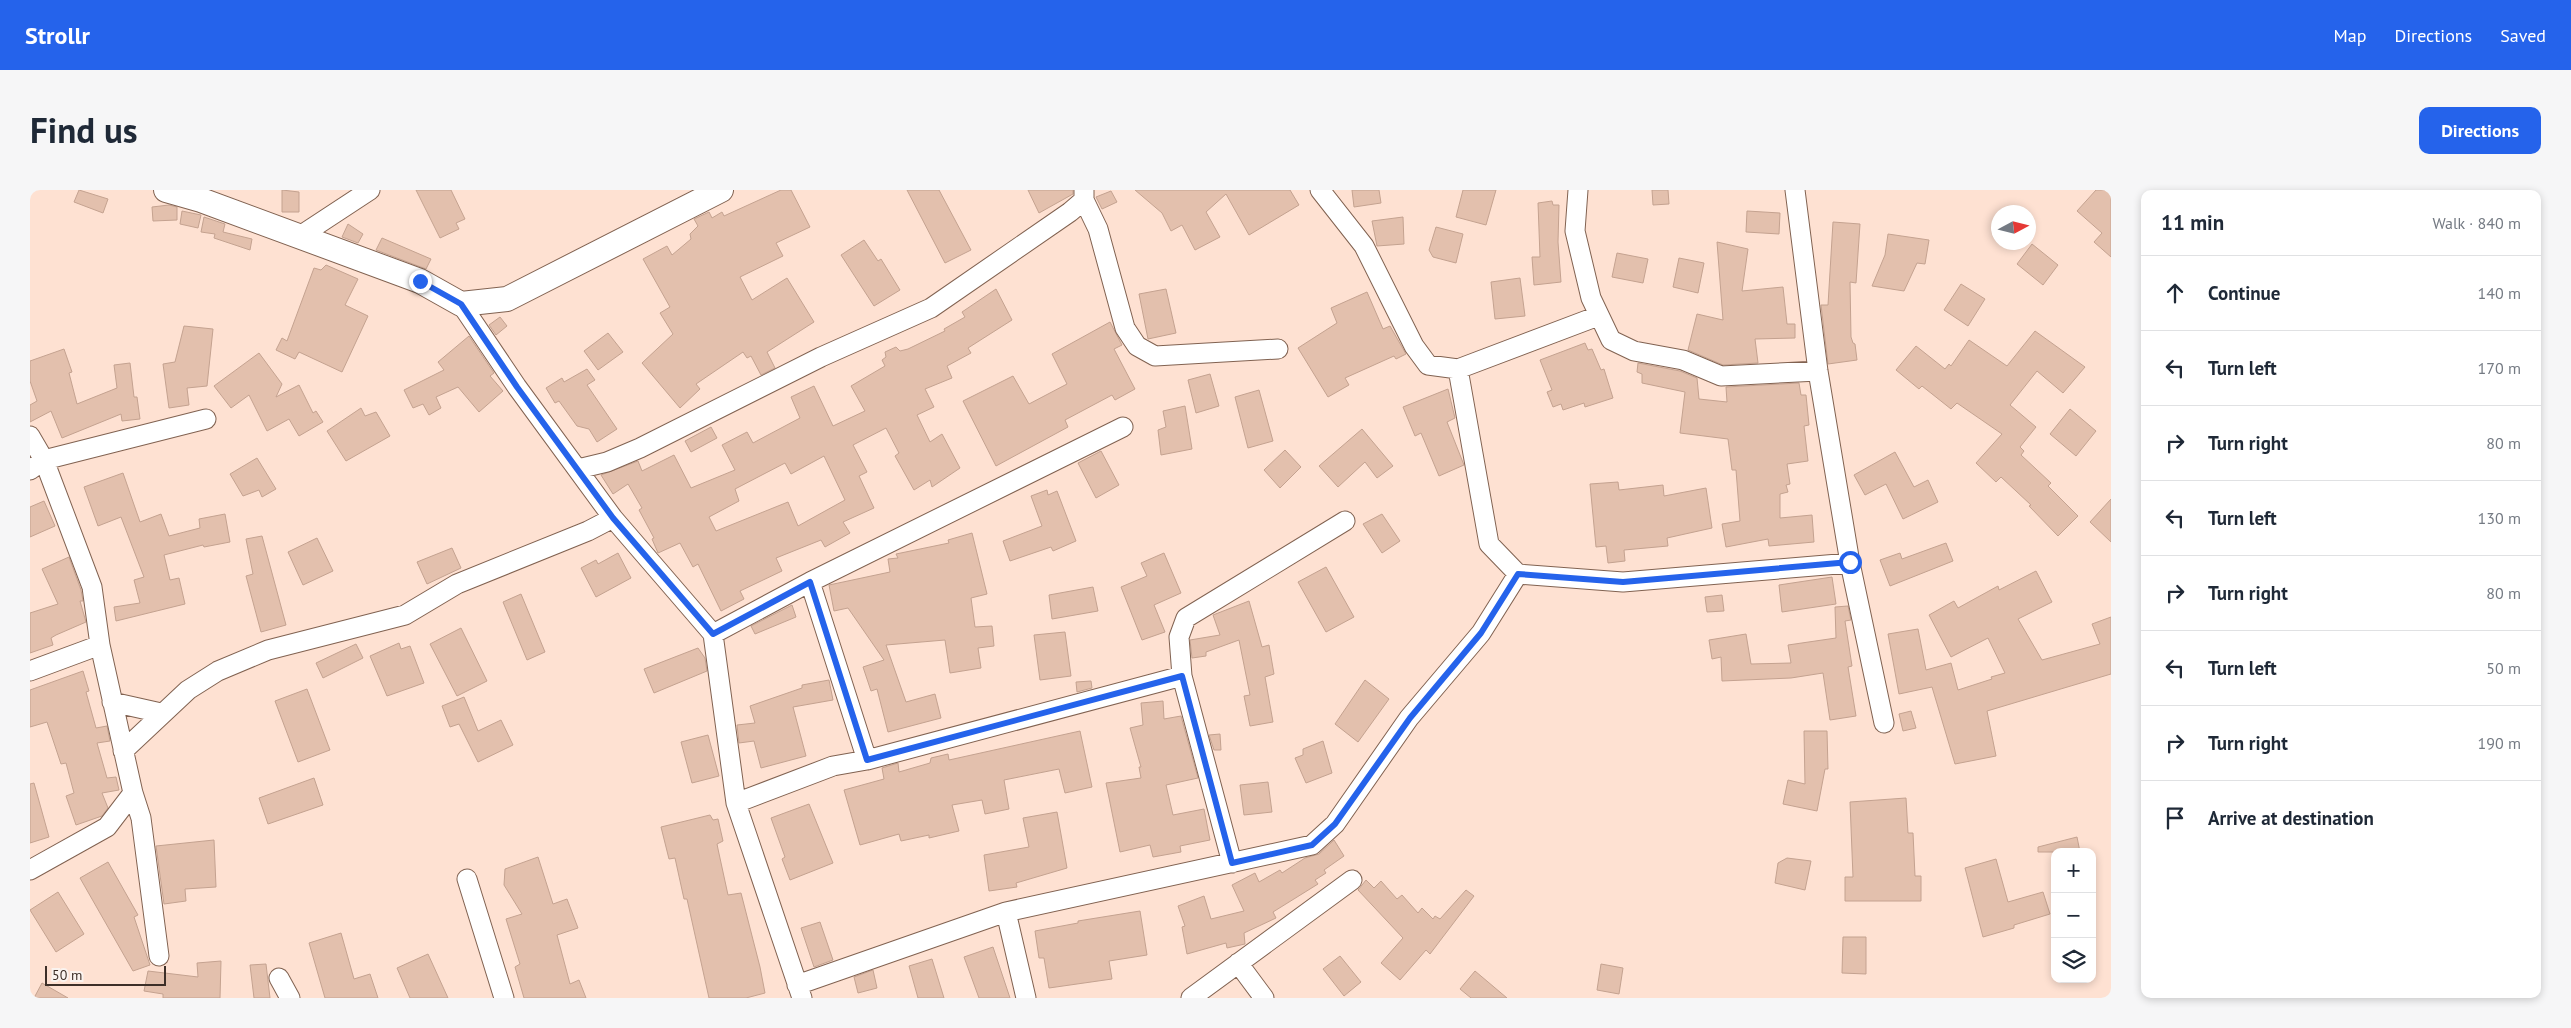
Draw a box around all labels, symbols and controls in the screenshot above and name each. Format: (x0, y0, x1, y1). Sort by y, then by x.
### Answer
text: Strollr (25, 20, 90, 51)
text: Map (2334, 24, 2366, 47)
text: Directions (2394, 24, 2472, 47)
text: Saved (2500, 24, 2546, 47)
text: Find us (30, 107, 138, 153)
button: Directions (2419, 107, 2541, 154)
north arrow (1991, 205, 2036, 250)
text: 11 min (2161, 209, 2224, 236)
text: Walk · 840 m (2432, 213, 2521, 233)
route end (409, 270, 432, 293)
icon: ahead (2161, 279, 2189, 307)
text: Continue (2208, 281, 2280, 305)
text: 140 m (2478, 283, 2521, 303)
icon: left (2161, 354, 2189, 382)
text: Turn left (2208, 356, 2277, 380)
text: 170 m (2478, 358, 2521, 378)
icon: right (2161, 429, 2189, 457)
text: Turn right (2208, 431, 2288, 455)
text: 80 m (2486, 433, 2521, 453)
icon: left (2161, 504, 2189, 532)
text: Turn left (2208, 506, 2277, 530)
text: 130 m (2478, 508, 2521, 528)
route start (1839, 551, 1862, 574)
icon: right (2161, 579, 2189, 607)
text: Turn right (2208, 581, 2288, 605)
text: 80 m (2486, 583, 2521, 603)
icon: left (2161, 654, 2189, 682)
text: Turn left (2208, 656, 2277, 680)
text: 50 m (2486, 658, 2521, 678)
icon: right (2161, 729, 2189, 757)
text: Turn right (2208, 731, 2288, 755)
text: 190 m (2478, 733, 2521, 753)
icon: arrive (2161, 804, 2189, 832)
text: Arrive at destination (2208, 806, 2374, 830)
map controls (2051, 848, 2096, 983)
button: + (2051, 848, 2096, 893)
button: − (2051, 893, 2096, 938)
button: layers (2051, 938, 2096, 983)
scale bar (45, 963, 166, 986)
text: 50 m (52, 966, 82, 984)

